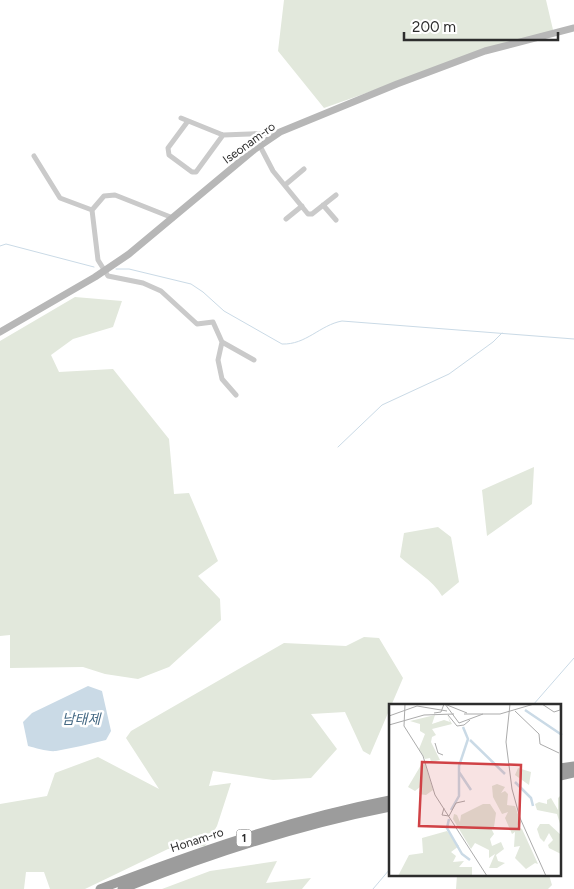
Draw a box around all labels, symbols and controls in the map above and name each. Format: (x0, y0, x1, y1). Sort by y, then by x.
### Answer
scale bar (404, 10, 558, 42)
text: 200 m (412, 18, 456, 36)
street label: Iseonam-ro (220, 119, 278, 167)
inset map (389, 704, 562, 876)
water label: 남태제 (62, 711, 102, 728)
street label: Honam-ro (169, 825, 225, 855)
road number: 1 (236, 830, 252, 846)

